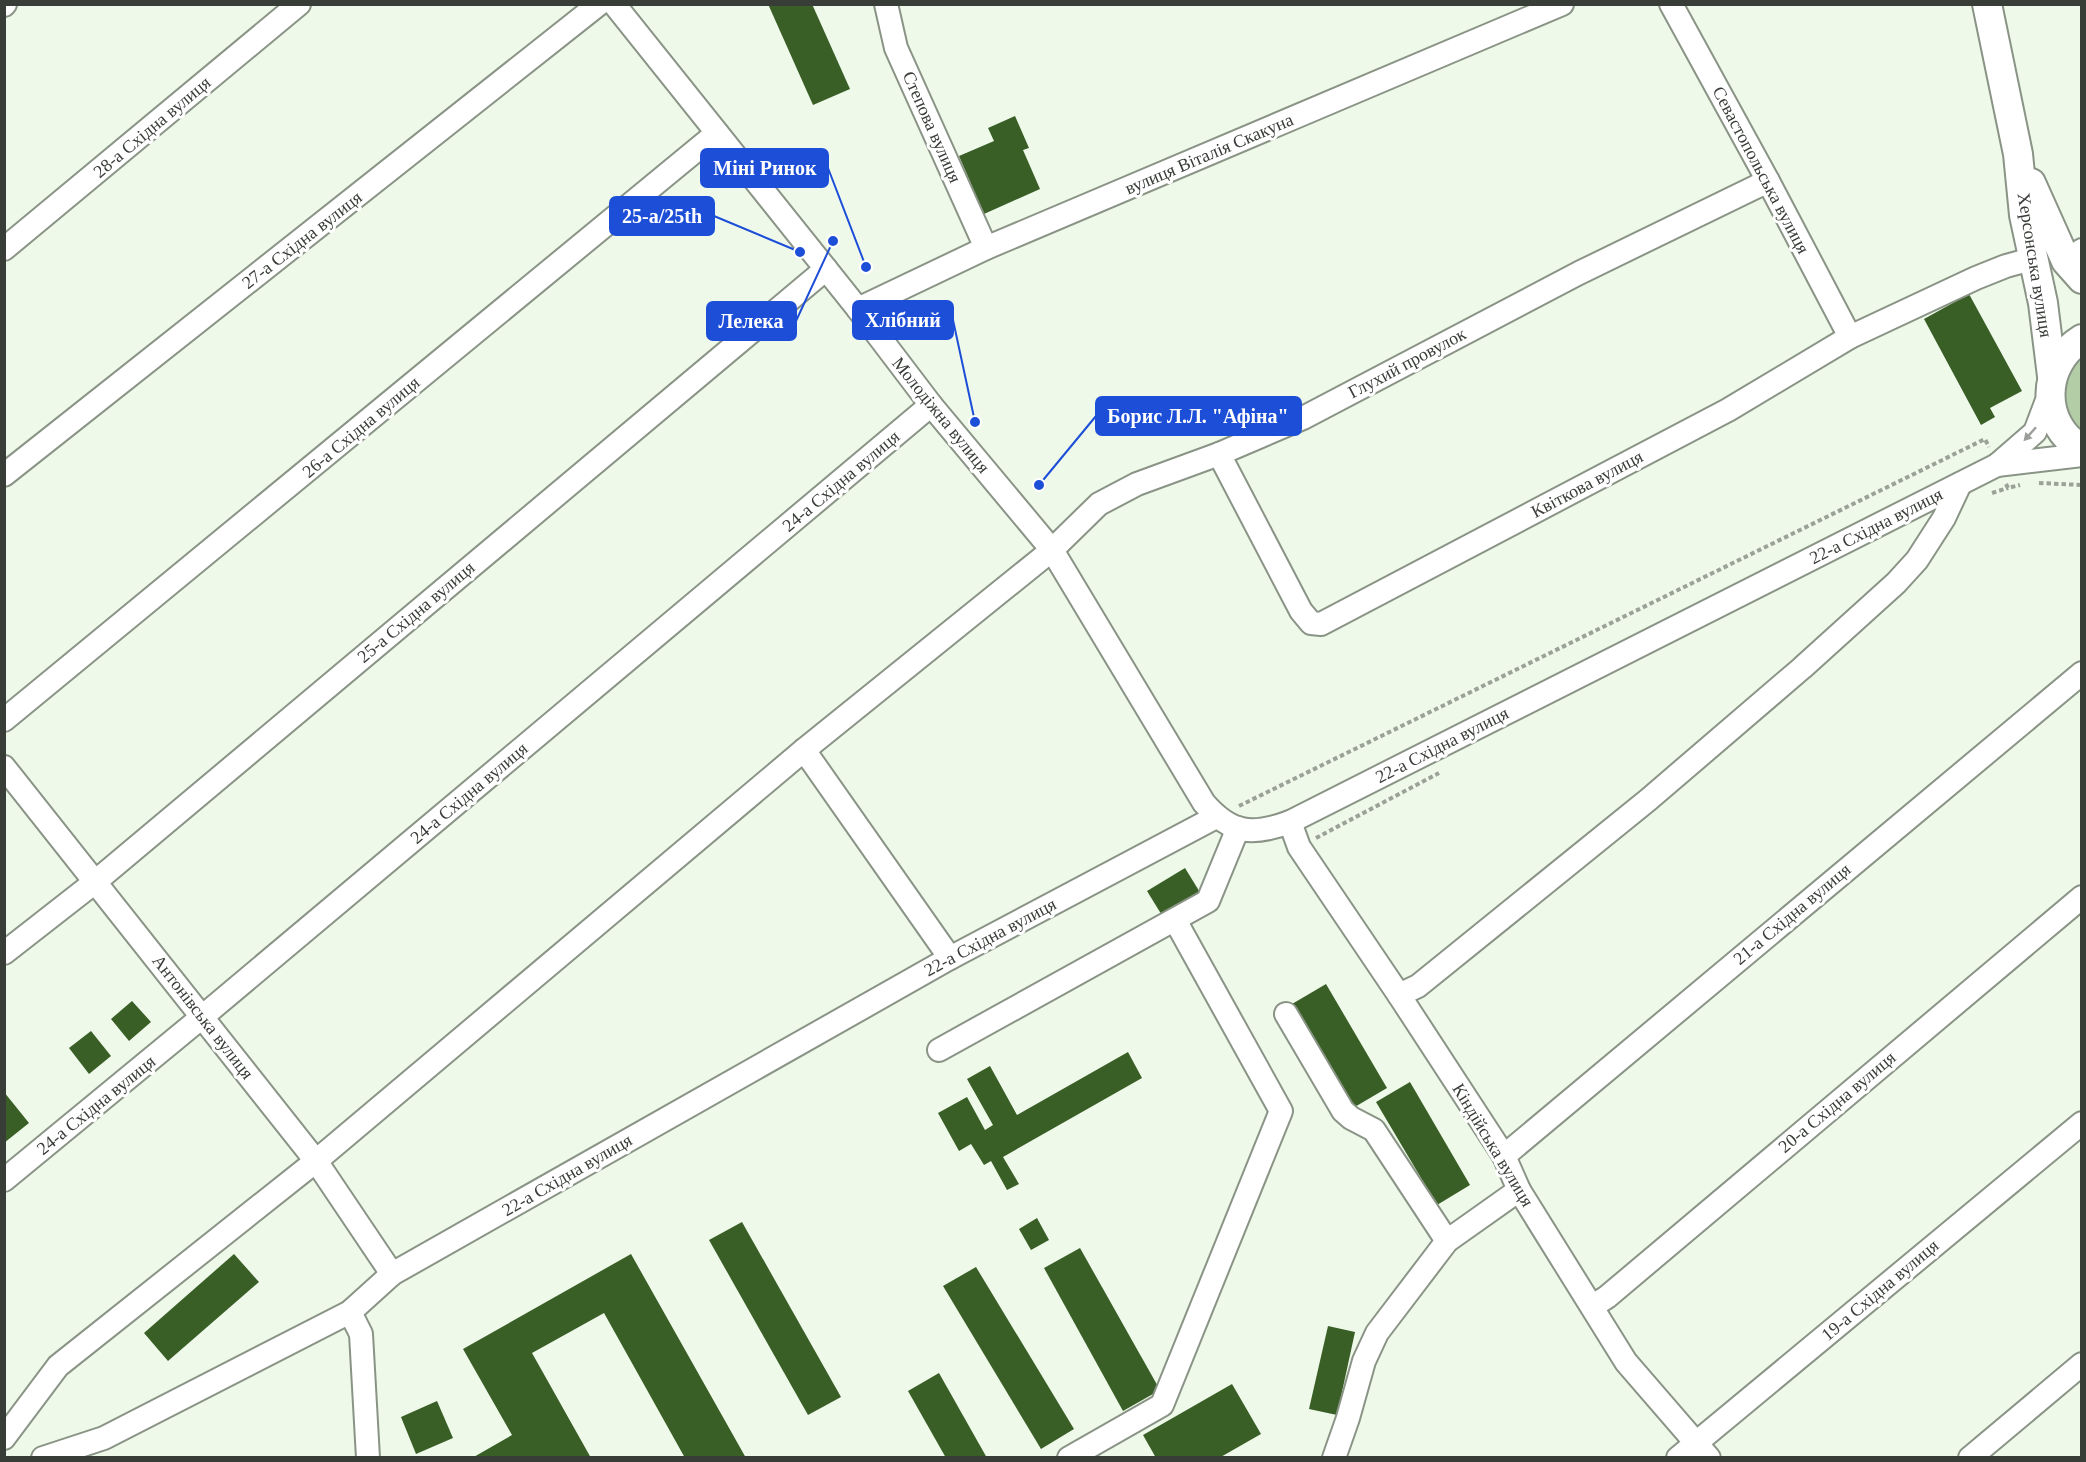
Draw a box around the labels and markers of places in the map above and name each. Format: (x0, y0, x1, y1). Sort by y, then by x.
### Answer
callout: Міні Ринок (701, 149, 828, 187)
callout: 25-а/25th (610, 197, 714, 235)
callout: Хлібний (853, 301, 953, 339)
callout: Лелека (707, 302, 796, 340)
callout: Борис Л.Л. "Афіна" (1096, 397, 1301, 435)

